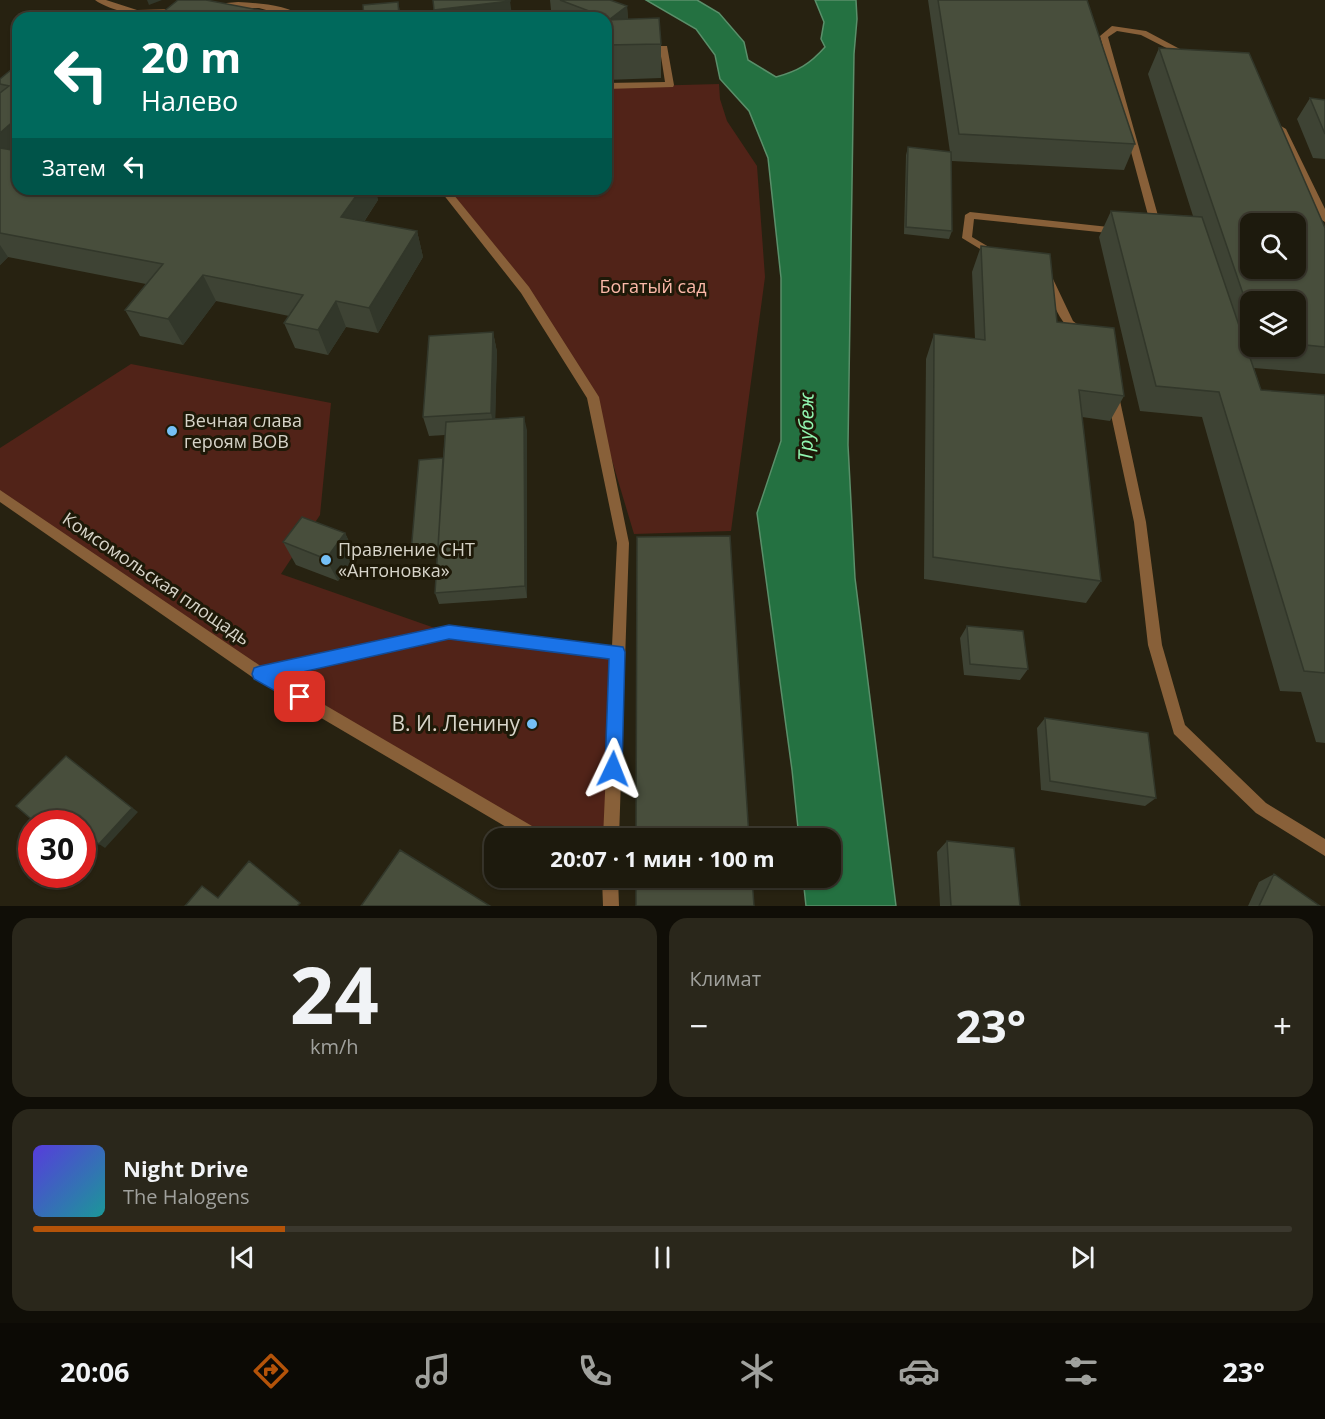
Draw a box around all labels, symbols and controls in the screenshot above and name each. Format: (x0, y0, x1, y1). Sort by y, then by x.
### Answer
text: 20 m (141, 28, 241, 85)
icon: left (42, 36, 120, 114)
text: Налево (141, 82, 238, 119)
icon: left (118, 150, 151, 183)
text: Затем (42, 152, 106, 182)
map controls (1240, 213, 1306, 357)
button: search (1240, 213, 1306, 279)
park label: Богатый сад (600, 274, 707, 298)
button: layers (1240, 291, 1306, 357)
water label: Трубеж (791, 391, 820, 461)
place label: Вечная слава героям ВОВ (184, 408, 302, 453)
marker: Вечная слава героям ВОВ (165, 424, 179, 438)
street label: Комсомольская площадь (58, 506, 255, 650)
place label: Правление СНТ «Антоновка» (338, 537, 475, 582)
marker: Правление СНТ «Антоновка» (319, 553, 333, 567)
pin (274, 671, 325, 722)
icon: arrive (283, 680, 316, 713)
place label: В. И. Ленину (392, 709, 520, 737)
marker: В. И. Ленину (525, 717, 539, 731)
position arrow (581, 737, 645, 801)
speed limit sign: 30 (18, 810, 96, 888)
text: 20:07 · 1 мин · 100 m (550, 843, 775, 873)
text: 24 (290, 941, 379, 1047)
text: Климат (690, 965, 761, 992)
text: 23° (955, 995, 1026, 1056)
text: − (690, 1003, 708, 1048)
text: + (1273, 1003, 1292, 1048)
text: km/h (310, 1033, 359, 1060)
text: Night Drive (123, 1153, 248, 1183)
text: The Halogens (123, 1183, 250, 1210)
icon: previous (226, 1241, 259, 1274)
icon: pause (646, 1241, 679, 1274)
icon: next (1066, 1241, 1099, 1274)
icon: directions (250, 1350, 292, 1392)
icon: music (412, 1350, 454, 1392)
icon: phone (574, 1350, 616, 1392)
icon: climate (736, 1350, 778, 1392)
icon: car (898, 1350, 940, 1392)
icon: filters (1060, 1350, 1102, 1392)
text: 20:06 (60, 1353, 130, 1390)
text: 23° (1222, 1353, 1265, 1390)

